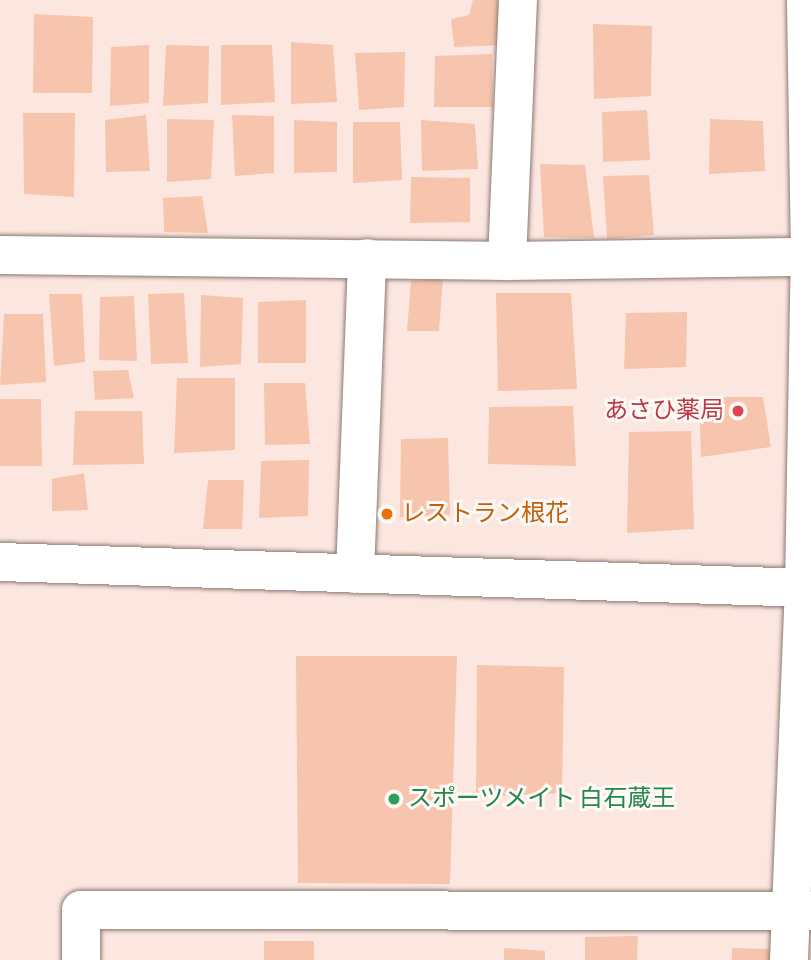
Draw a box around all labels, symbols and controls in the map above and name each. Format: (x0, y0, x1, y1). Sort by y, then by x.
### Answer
place label: あさひ薬局 (604, 397, 724, 425)
marker: あさひ薬局 (730, 403, 746, 419)
place label: レストラン根花 (401, 500, 569, 528)
marker: レストラン根花 (379, 506, 395, 522)
place label: スポーツメイト 白石蔵王 (408, 785, 676, 813)
marker: スポーツメイト 白石蔵王 (386, 791, 402, 807)

